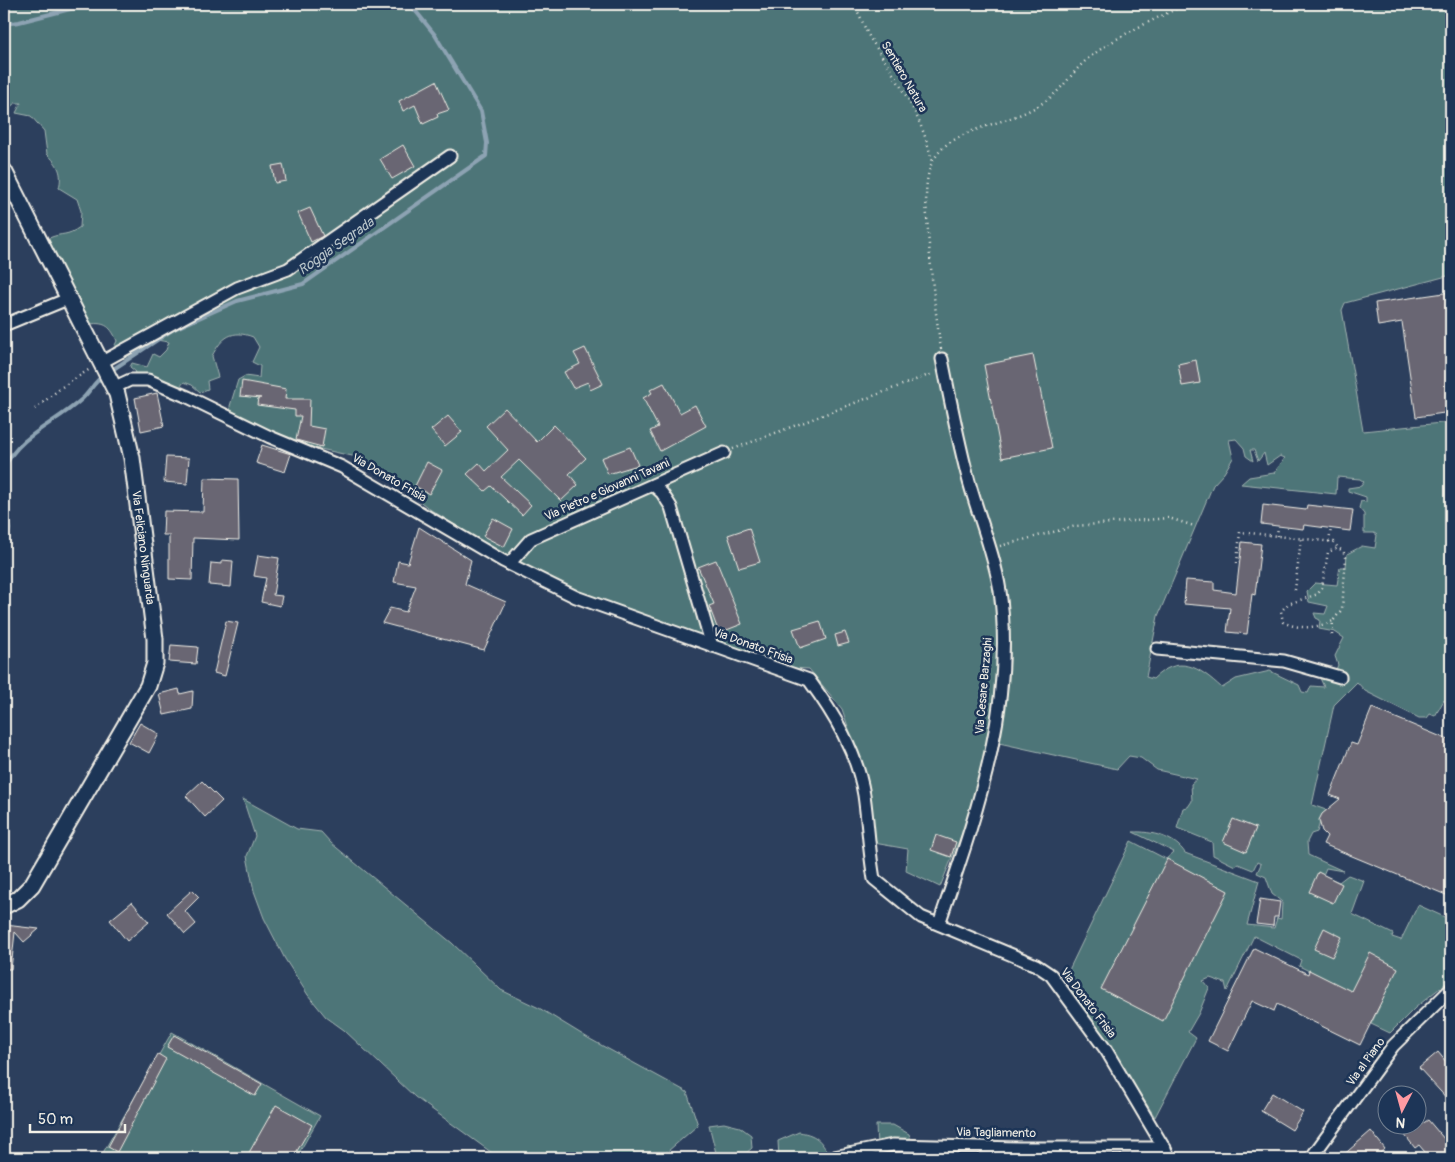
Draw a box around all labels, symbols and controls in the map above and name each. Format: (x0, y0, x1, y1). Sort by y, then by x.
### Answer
street label: Sentiero Natura (878, 39, 931, 115)
water label: Roggia Segrada (295, 213, 378, 278)
street label: Via Donato Frisia (349, 451, 429, 506)
street label: Via Pietro e Giovanni Tavani (542, 456, 672, 524)
street label: Via Feliciano Ninguarda (129, 490, 158, 606)
street label: Via Donato Frisia (711, 625, 795, 668)
street label: Via Cesare Barzaghi (972, 637, 996, 735)
street label: Via Donato Frisia (1057, 965, 1120, 1041)
street label: Via al Piano (1343, 1034, 1389, 1089)
north arrow (1378, 1084, 1428, 1134)
scale bar (30, 1102, 125, 1134)
text: 50 m (38, 1110, 73, 1129)
text: N (1395, 1113, 1406, 1131)
street label: Via Tagliamento (956, 1125, 1037, 1141)

